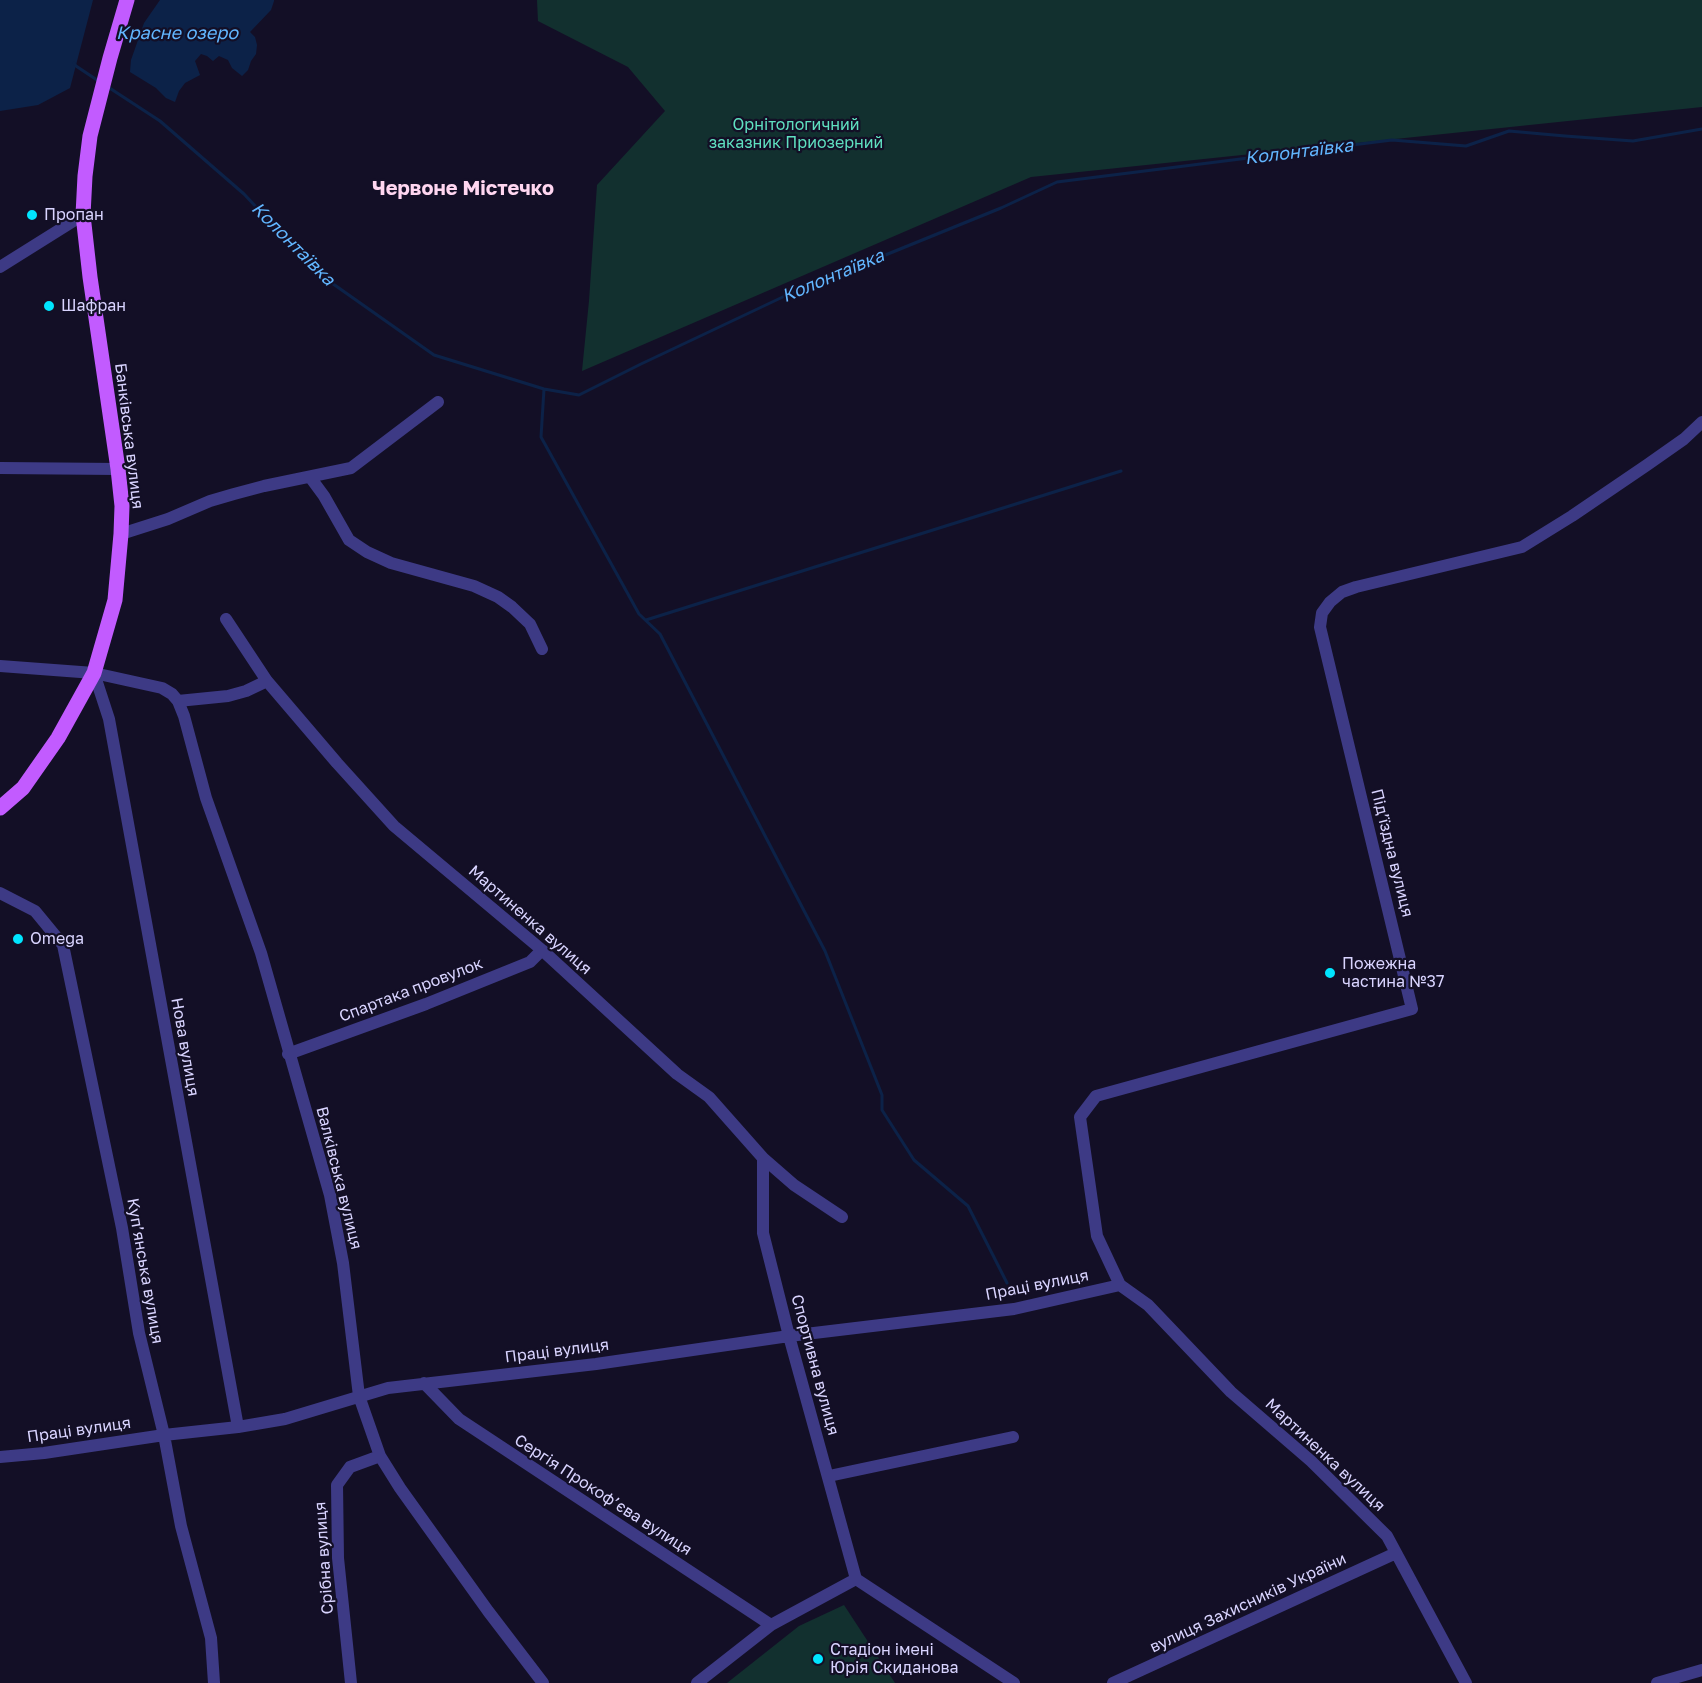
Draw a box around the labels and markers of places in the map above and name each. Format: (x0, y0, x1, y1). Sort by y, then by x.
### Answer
place label: Пропан (44, 205, 104, 225)
marker: Пропан (25, 208, 39, 222)
place label: Шафран (61, 296, 126, 316)
marker: Шафран (42, 299, 56, 313)
place label: Omega (30, 929, 84, 949)
marker: Omega (11, 932, 25, 946)
place label: Пожежна частина №37 (1342, 954, 1444, 992)
marker: Пожежна частина №37 (1323, 966, 1337, 980)
place label: Стадiон імені Юрія Скиданова (830, 1640, 959, 1678)
marker: Стадiон імені Юрія Скиданова (811, 1652, 825, 1666)

